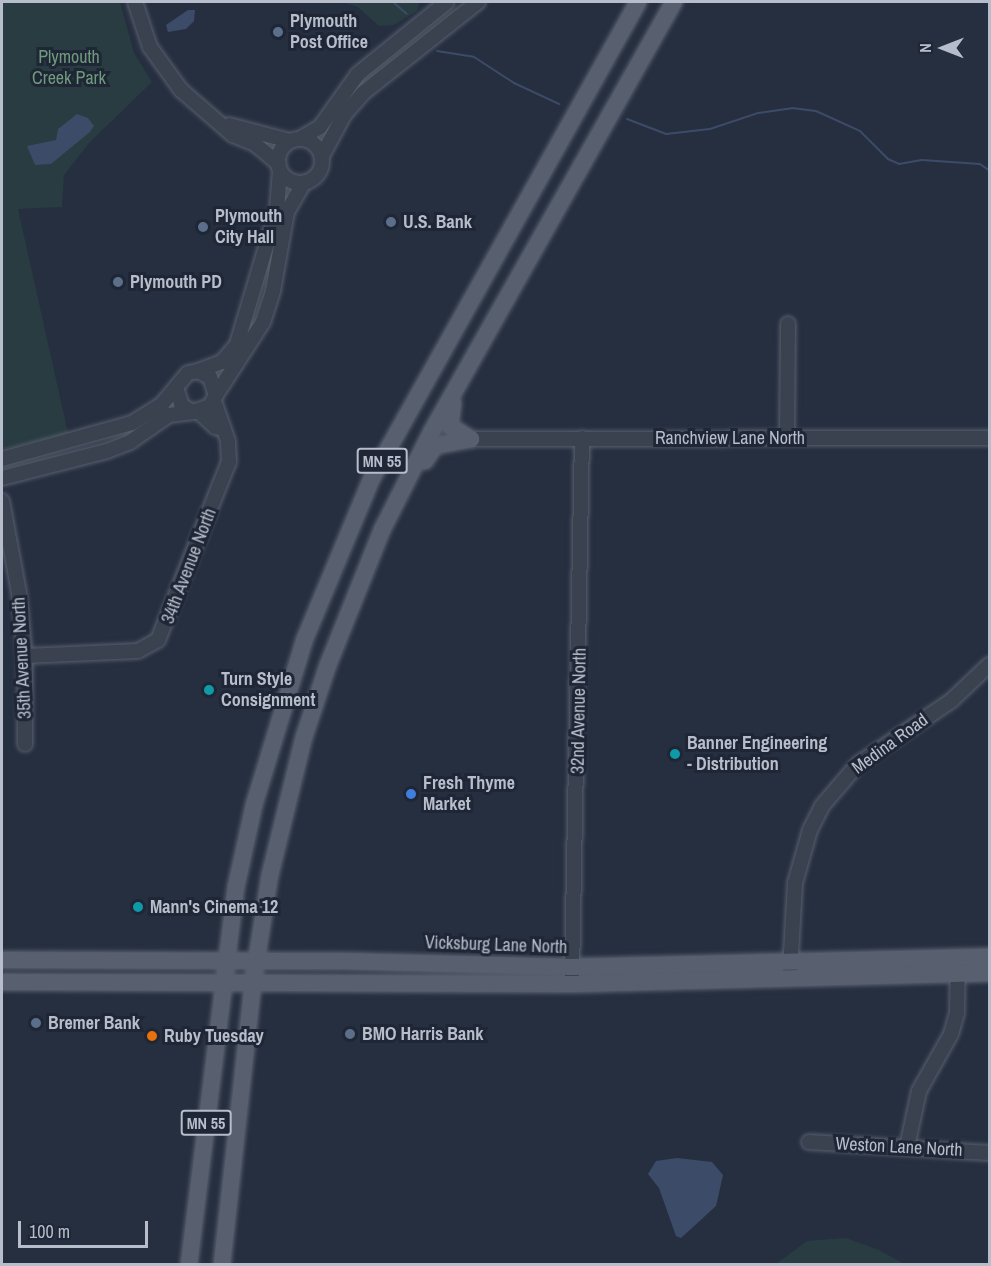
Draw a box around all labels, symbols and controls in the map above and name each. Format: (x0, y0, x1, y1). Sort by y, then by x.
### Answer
place label: Plymouth Post Office (290, 11, 368, 54)
north arrow (913, 18, 973, 78)
marker: Plymouth Post Office (271, 25, 285, 39)
text: N (914, 43, 936, 53)
park label: Plymouth Creek Park (32, 47, 106, 90)
place label: Plymouth City Hall (215, 206, 282, 248)
place label: U.S. Bank (403, 211, 472, 233)
marker: U.S. Bank (384, 215, 398, 229)
marker: Plymouth City Hall (196, 220, 210, 234)
place label: Plymouth PD (130, 271, 222, 293)
marker: Plymouth PD (111, 275, 125, 289)
street label: Ranchview Lane North (655, 427, 805, 449)
road number: MN 55 (356, 448, 407, 474)
street label: 34th Avenue North (157, 505, 221, 627)
street label: 35th Avenue North (8, 596, 36, 720)
street label: 32nd Avenue North (567, 647, 591, 775)
place label: Turn Style Consignment (221, 669, 315, 712)
marker: Turn Style Consignment (202, 683, 216, 697)
street label: Medina Road (848, 709, 932, 779)
place label: Banner Engineering - Distribution (687, 733, 827, 776)
marker: Banner Engineering - Distribution (668, 747, 682, 761)
place label: Fresh Thyme Market (423, 773, 515, 816)
marker: Fresh Thyme Market (404, 787, 418, 801)
place label: Mann's Cinema 12 (150, 896, 278, 918)
marker: Mann's Cinema 12 (131, 900, 145, 914)
street label: Vicksburg Lane North (424, 932, 568, 958)
place label: Bremer Bank (48, 1012, 140, 1034)
marker: Bremer Bank (29, 1016, 43, 1030)
place label: BMO Harris Bank (362, 1023, 483, 1045)
place label: Ruby Tuesday (164, 1025, 264, 1047)
marker: BMO Harris Bank (343, 1027, 357, 1041)
marker: Ruby Tuesday (145, 1029, 159, 1043)
road number: MN 55 (180, 1110, 232, 1136)
street label: Weston Lane North (835, 1133, 963, 1161)
scale bar (21, 1209, 152, 1247)
text: 100 m (29, 1219, 70, 1244)

